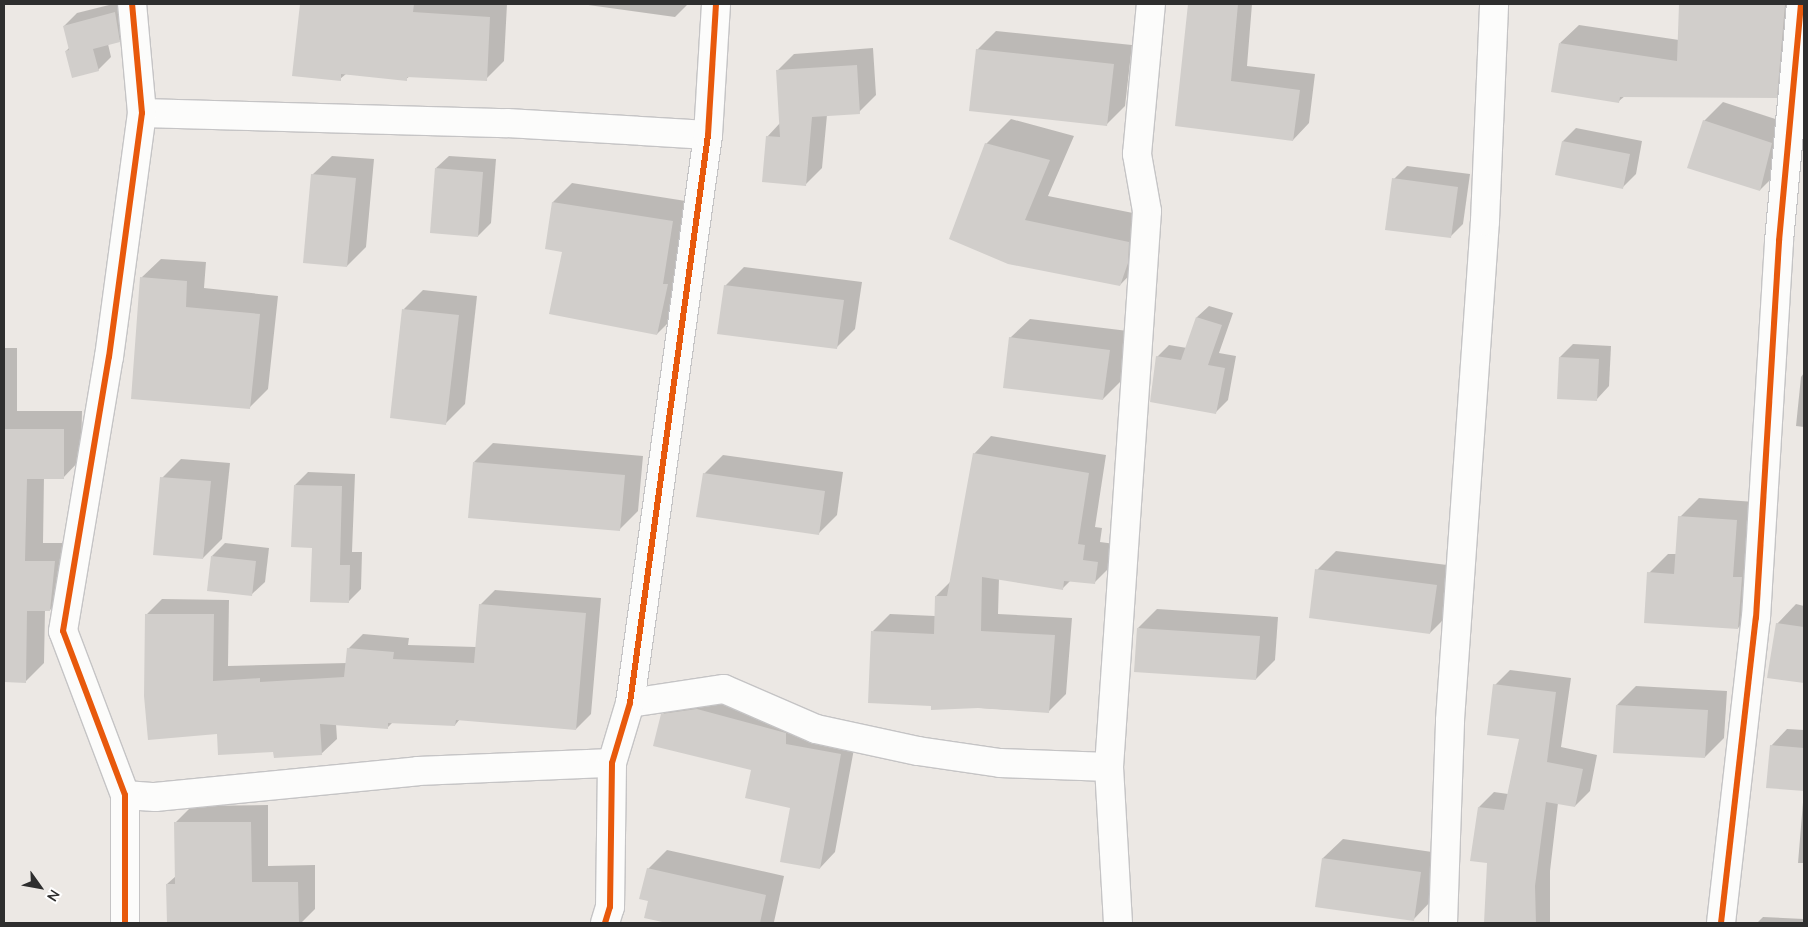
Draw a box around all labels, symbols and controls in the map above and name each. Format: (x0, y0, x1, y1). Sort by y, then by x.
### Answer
north arrow (15, 862, 65, 912)
text: N (42, 886, 64, 905)

